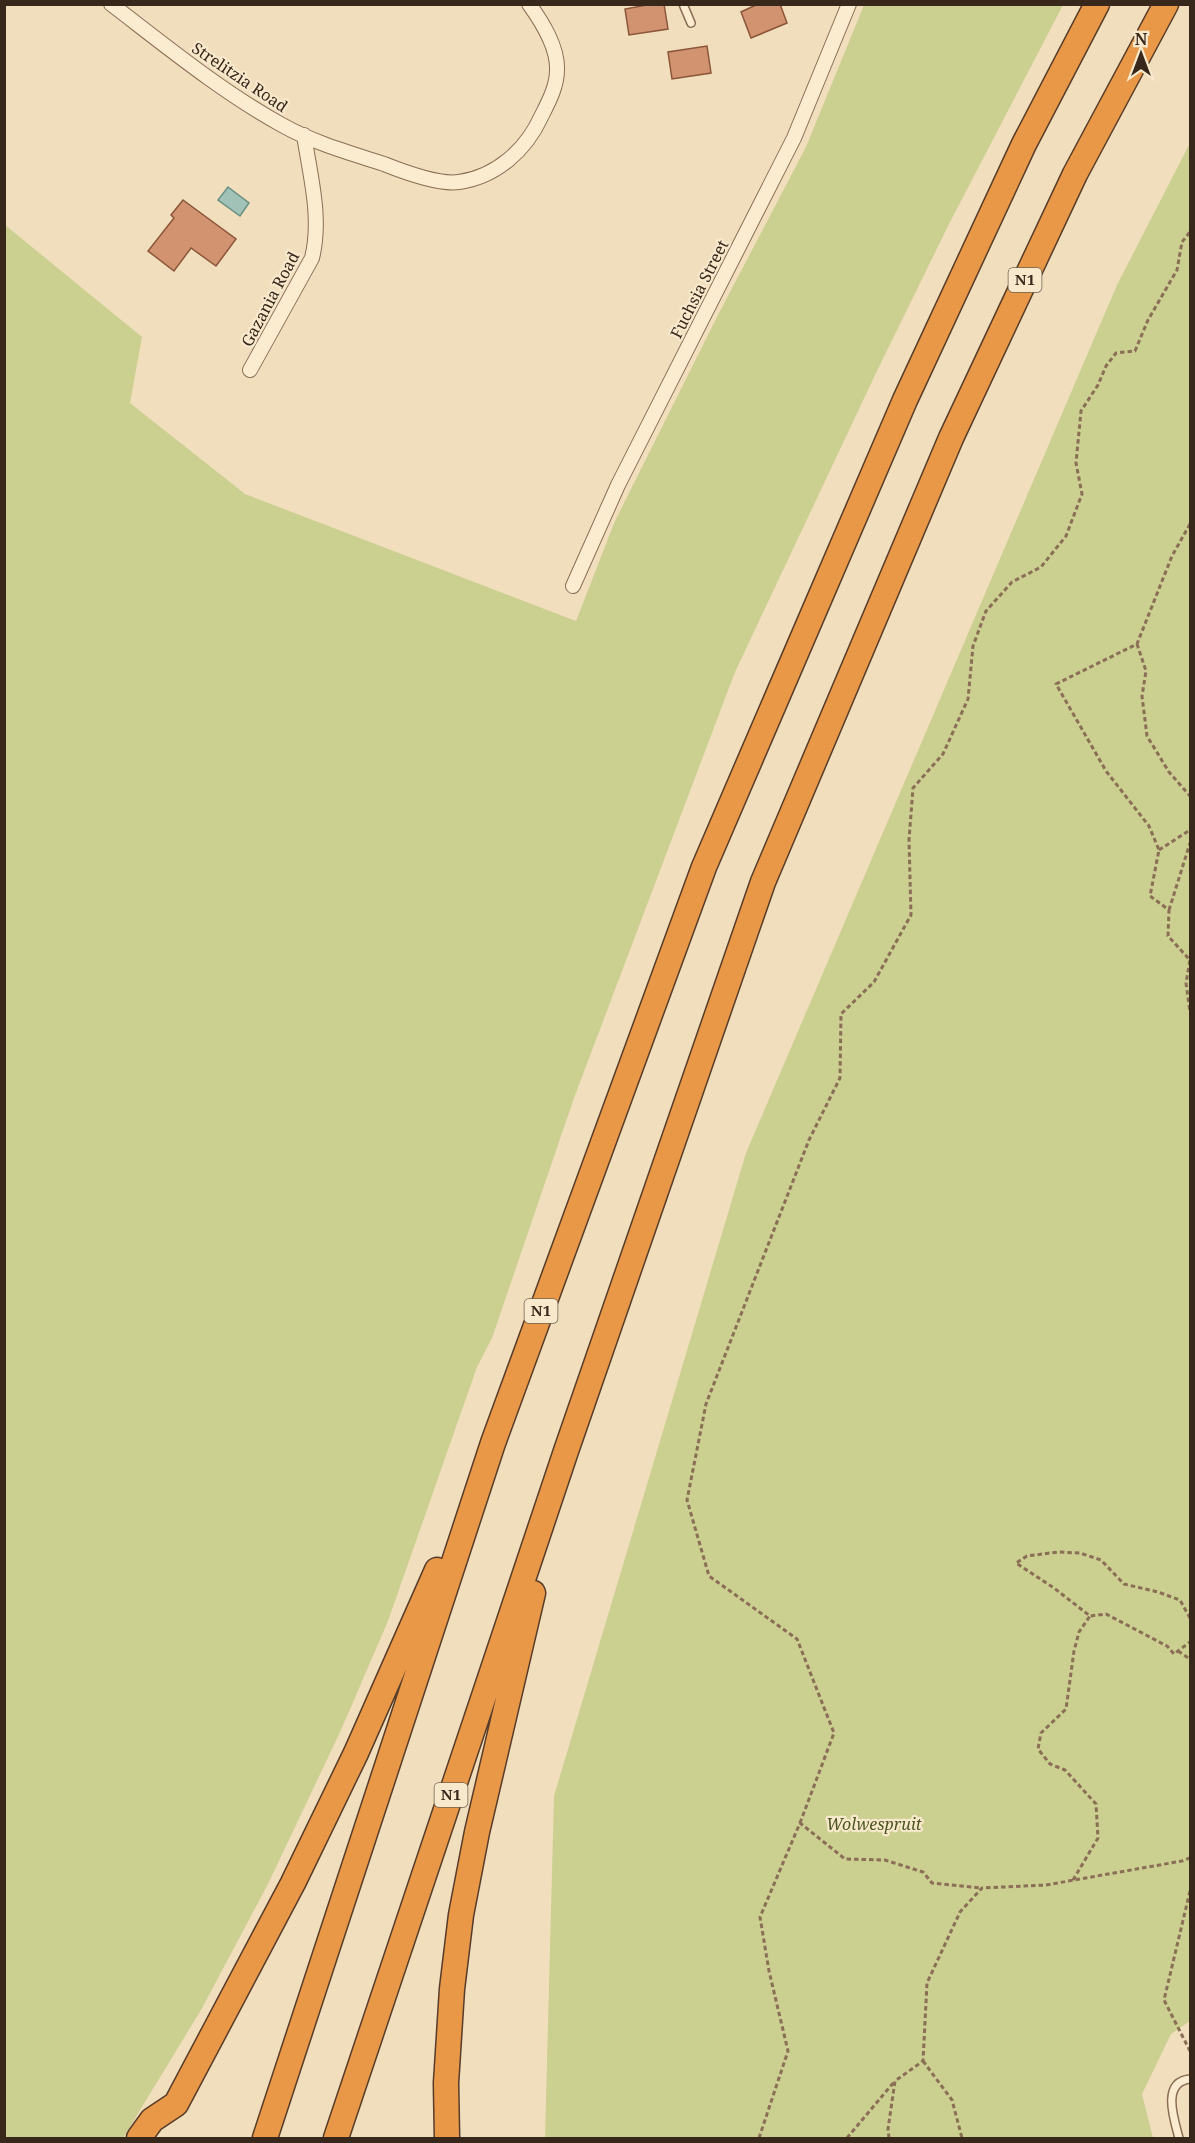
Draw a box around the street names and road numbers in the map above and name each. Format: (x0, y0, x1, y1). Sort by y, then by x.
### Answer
street label: Strelitzia Road (188, 37, 292, 117)
street label: Fuchsia Street (665, 236, 733, 342)
street label: Gazania Road (236, 247, 304, 350)
road number: N1 (1008, 268, 1042, 292)
road number: N1 (524, 1299, 558, 1323)
road number: N1 (434, 1783, 468, 1807)

